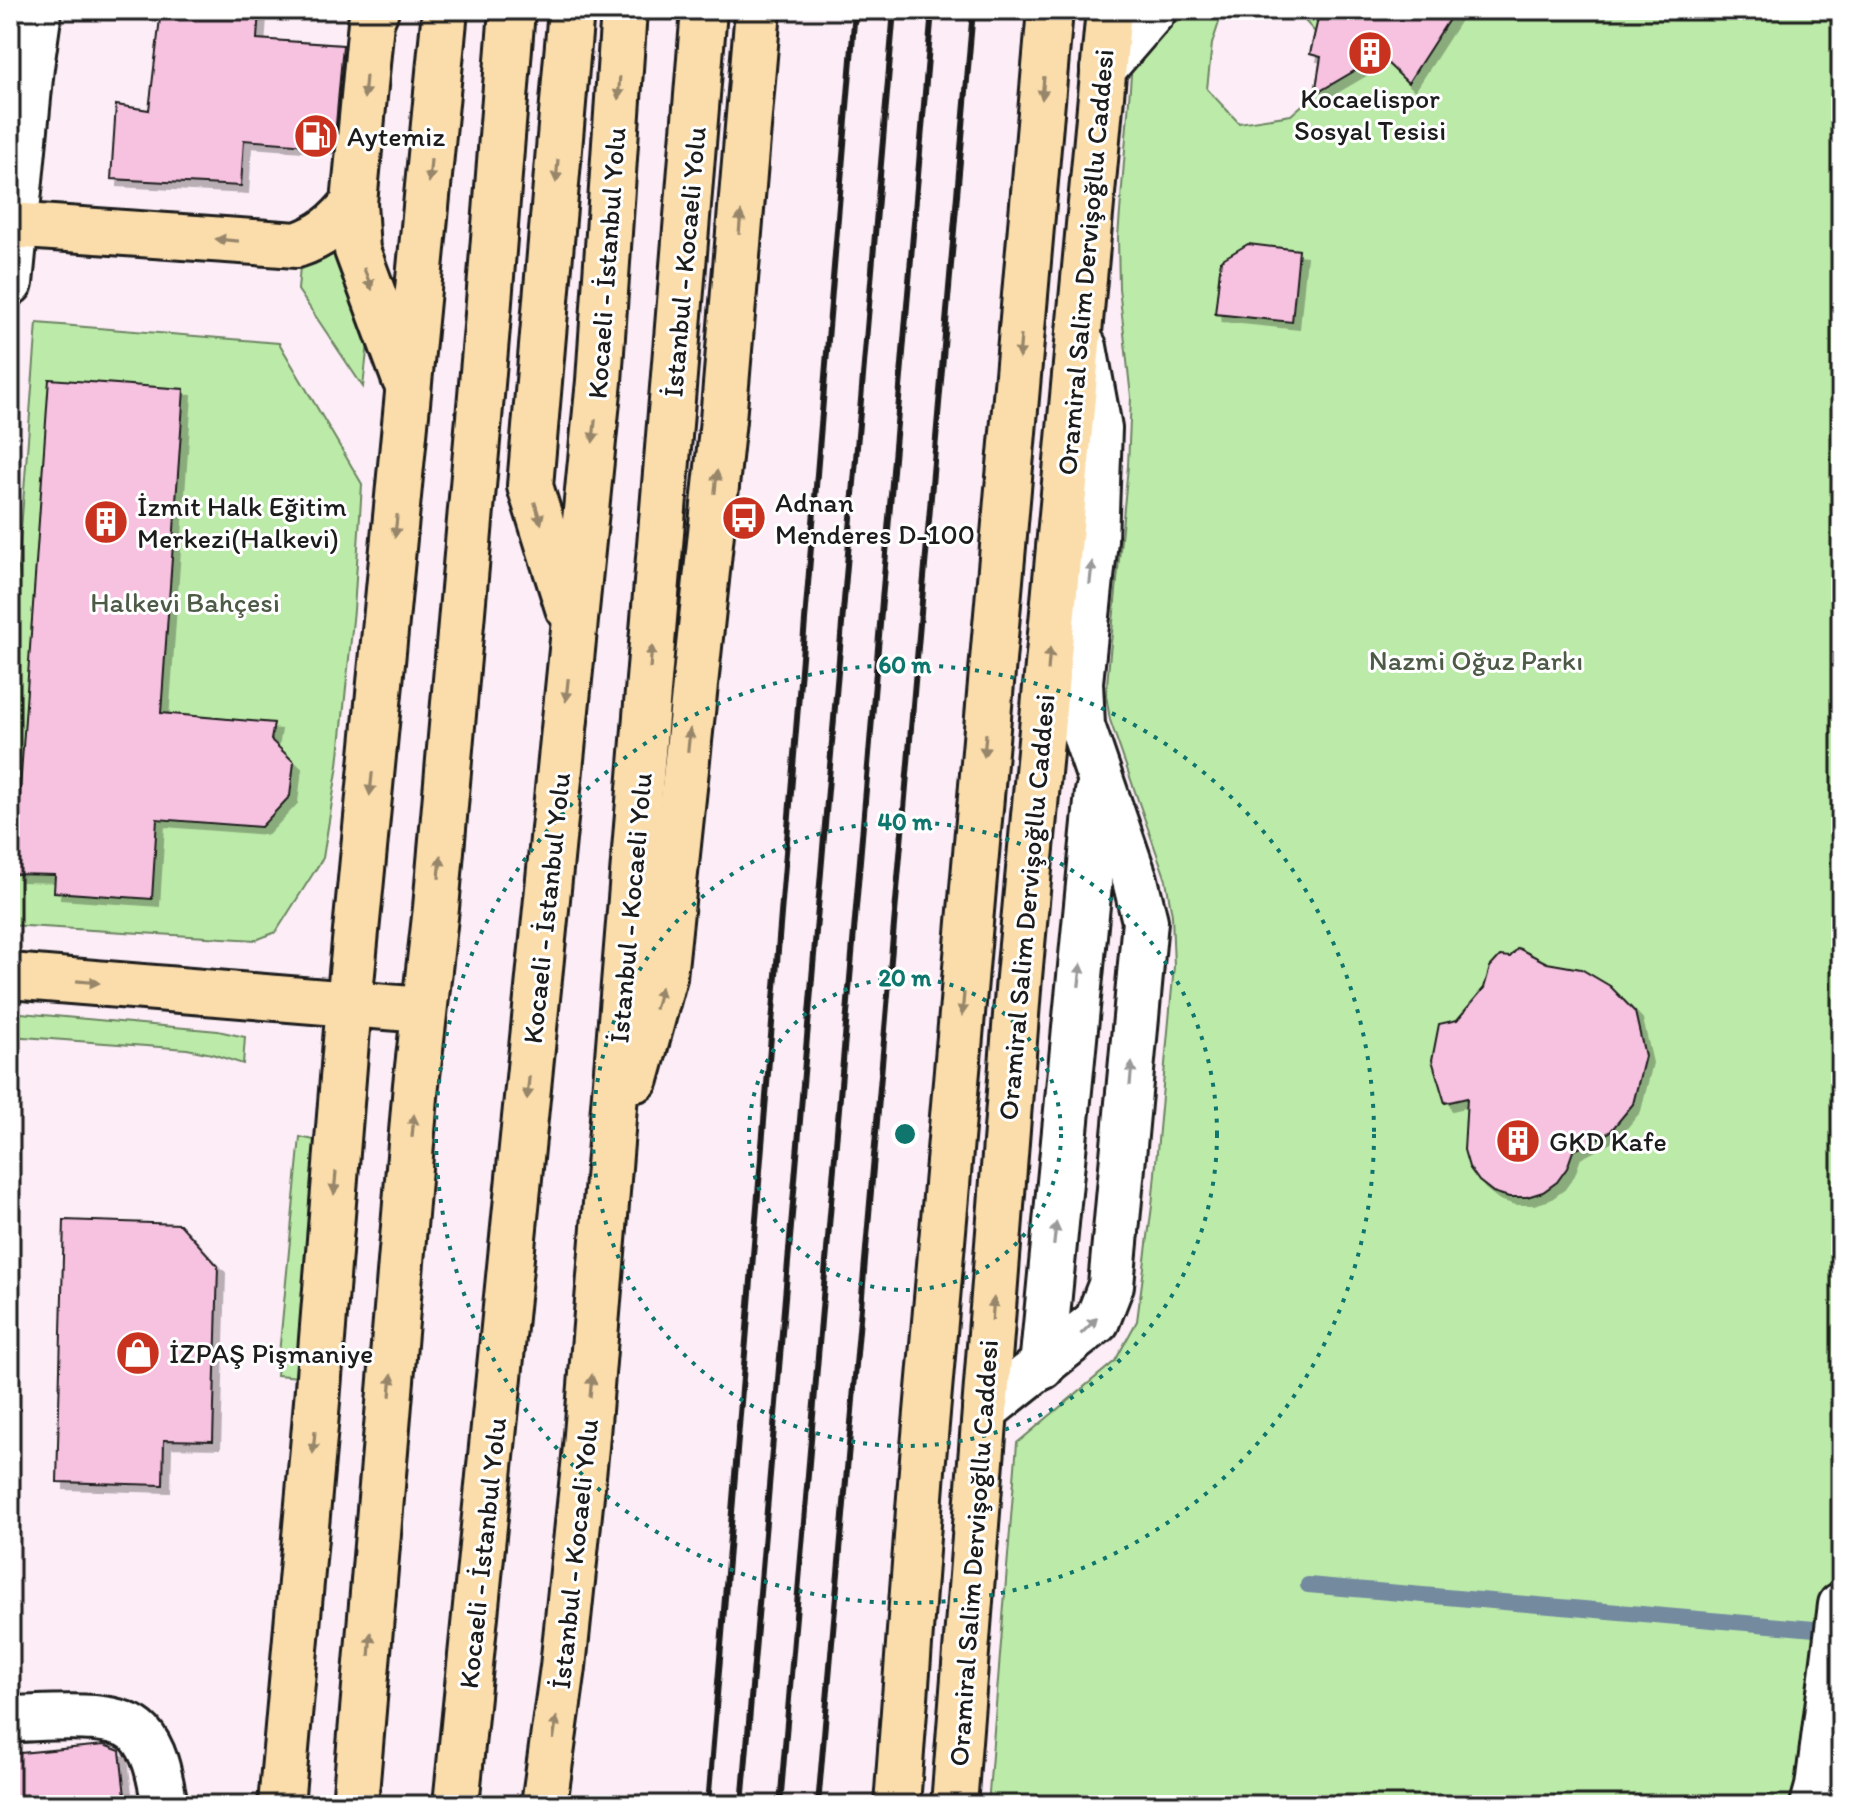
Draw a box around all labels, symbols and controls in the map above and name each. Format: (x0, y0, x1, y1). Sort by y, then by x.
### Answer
building icon: Kocaelispor Sosyal Tesisi (1346, 29, 1394, 77)
street label: Oramiral Salim Dervişoğllu Caddesi (1049, 47, 1121, 477)
one-way arrow (358, 75, 371, 100)
one-way arrow (612, 76, 625, 101)
one-way arrow (1036, 76, 1049, 101)
place label: Kocaelispor Sosyal Tesisi (1294, 81, 1446, 147)
fuel station icon: Aytemiz (292, 112, 340, 160)
place label: Aytemiz (347, 119, 445, 153)
street label: İstanbul - Kocaeli Yolu (655, 125, 713, 399)
street label: Kocaeli - İstanbul Yolu (580, 126, 632, 400)
one-way arrow (423, 159, 436, 184)
one-way arrow (550, 159, 563, 184)
one-way arrow (734, 210, 747, 235)
one-way arrow (214, 233, 239, 246)
one-way arrow (362, 267, 375, 291)
one-way arrow (1014, 335, 1027, 360)
one-way arrow (587, 419, 600, 444)
one-way arrow (710, 469, 723, 494)
place label: Adnan Menderes D-100 (775, 485, 975, 551)
place label: İzmit Halk Eğitim Merkezi(Halkevi) (137, 489, 347, 555)
bus stop icon: Adnan Menderes D-100 (720, 494, 768, 542)
building icon: İzmit Halk Eğitim Merkezi(Halkevi) (82, 498, 130, 546)
one-way arrow (532, 501, 545, 525)
one-way arrow (390, 514, 403, 539)
one-way arrow (1085, 560, 1098, 585)
park label: Halkevi Bahçesi (90, 585, 280, 619)
park label: Nazmi Oğuz Parkı (1369, 643, 1583, 677)
one-way arrow (645, 644, 658, 669)
one-way arrow (1042, 646, 1055, 671)
text: 60 m (878, 650, 932, 679)
one-way arrow (561, 677, 574, 702)
street label: Oramiral Salim Dervişoğllu Caddesi (990, 692, 1062, 1122)
one-way arrow (683, 727, 696, 752)
one-way arrow (979, 733, 992, 758)
street label: Kocaeli - İstanbul Yolu (515, 771, 577, 1045)
street label: İstanbul - Kocaeli Yolu (601, 771, 659, 1045)
one-way arrow (364, 772, 377, 797)
text: 40 m (878, 807, 933, 836)
one-way arrow (433, 854, 446, 879)
one-way arrow (1074, 962, 1087, 987)
text: 20 m (879, 963, 932, 992)
one-way arrow (76, 976, 101, 989)
one-way arrow (652, 986, 665, 1010)
one-way arrow (956, 992, 969, 1017)
one-way arrow (1125, 1061, 1138, 1086)
one-way arrow (521, 1076, 534, 1101)
one-way arrow (407, 1113, 420, 1138)
building icon: GKD Kafe (1494, 1117, 1542, 1165)
centre of rings (891, 1120, 919, 1148)
place label: GKD Kafe (1549, 1124, 1667, 1158)
one-way arrow (328, 1171, 341, 1196)
one-way arrow (1048, 1221, 1061, 1246)
one-way arrow (986, 1296, 999, 1321)
one-way arrow (1079, 1318, 1098, 1336)
shop icon: İZPAŞ Pişmaniye (114, 1329, 162, 1377)
place label: İZPAŞ Pişmaniye (169, 1336, 373, 1370)
street label: Oramiral Salim Dervişoğllu Caddesi (941, 1338, 1005, 1768)
one-way arrow (385, 1372, 398, 1397)
one-way arrow (585, 1373, 598, 1398)
street label: Kocaeli - İstanbul Yolu (451, 1416, 513, 1690)
street label: İstanbul - Kocaeli Yolu (543, 1417, 605, 1691)
one-way arrow (307, 1430, 320, 1455)
one-way arrow (363, 1631, 376, 1656)
one-way arrow (548, 1715, 561, 1740)

